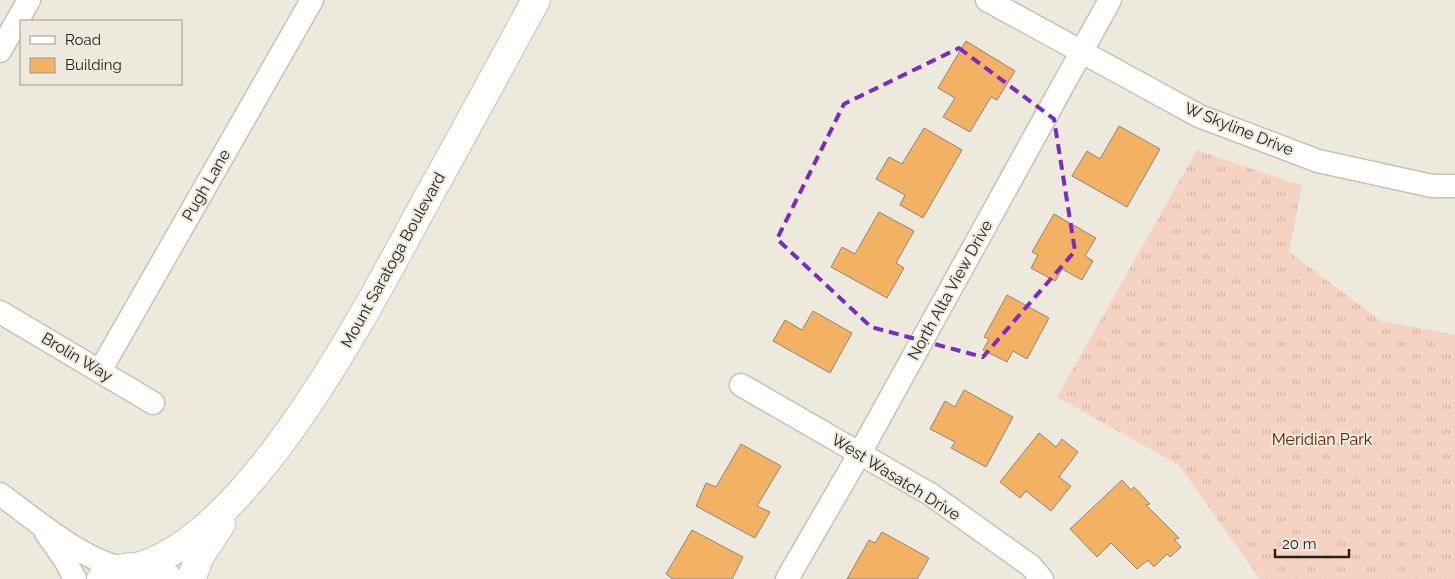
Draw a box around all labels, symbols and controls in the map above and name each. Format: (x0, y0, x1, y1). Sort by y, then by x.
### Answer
legend (20, 20, 182, 85)
text: Road (65, 31, 101, 49)
text: Building (65, 56, 122, 74)
street label: W Skyline Drive (1182, 98, 1296, 160)
street label: Pugh Lane (178, 146, 234, 224)
street label: Mount Saratoga Boulevard (337, 169, 449, 351)
street label: North Alta View Drive (904, 217, 996, 363)
street label: Brolin Way (38, 328, 116, 386)
street label: West Wasatch Drive (828, 430, 964, 524)
park label: Meridian Park (1272, 430, 1373, 449)
scale bar (1275, 526, 1349, 558)
text: 20 m (1282, 535, 1317, 553)

